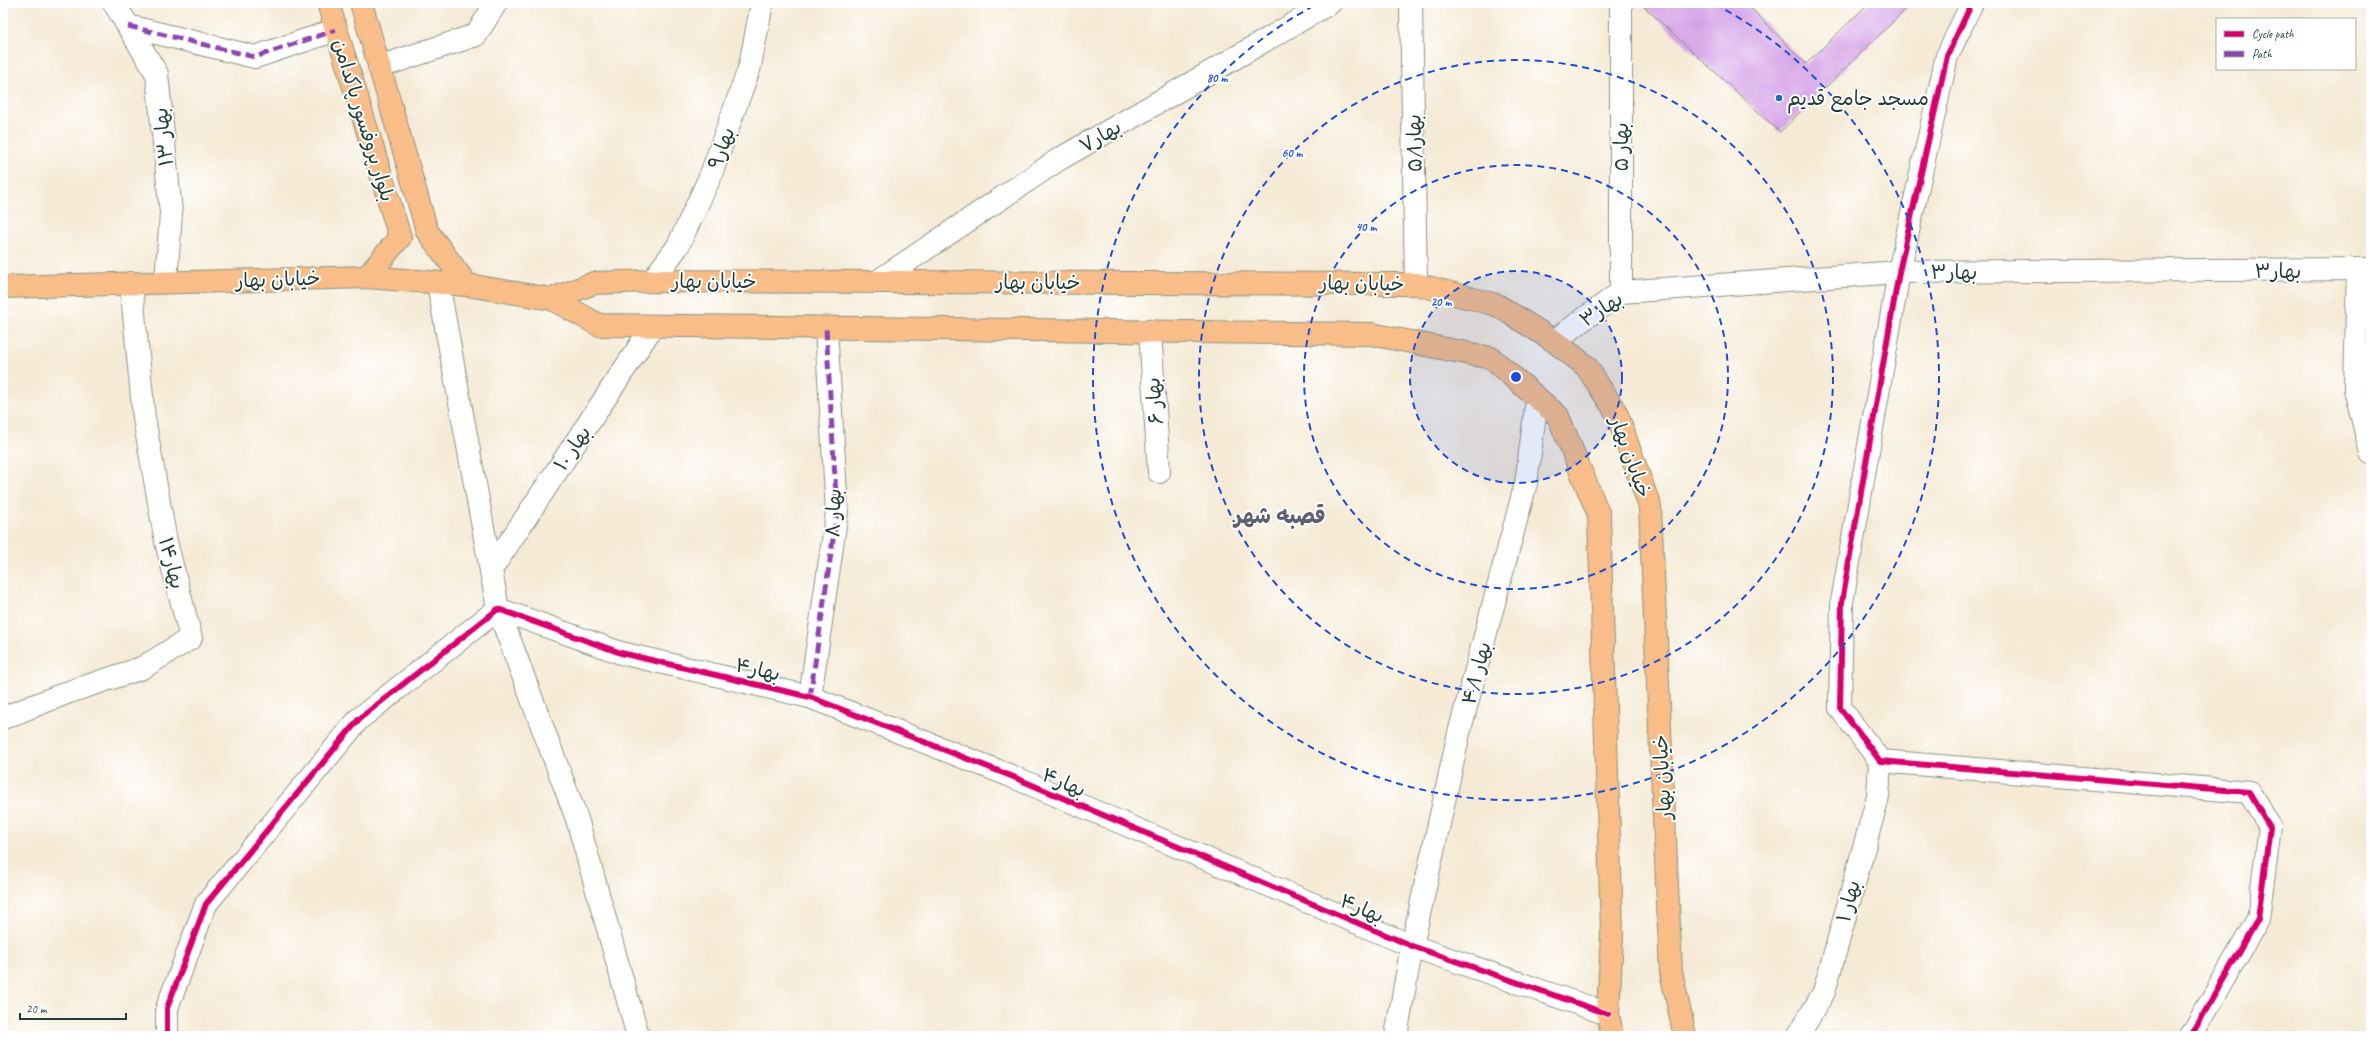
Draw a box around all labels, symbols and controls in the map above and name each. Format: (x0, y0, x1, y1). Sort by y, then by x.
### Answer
legend (2216, 18, 2356, 70)
text: Cycle path (2252, 26, 2294, 42)
street label: بلوار پروفسور پاکدامن (326, 36, 400, 205)
text: Path (2252, 46, 2272, 62)
text: 80 m (1207, 70, 1228, 86)
place label: مسجد جامع قدیم (1787, 86, 1929, 114)
marker: مسجد جامع قدیم (1774, 93, 1784, 103)
street label: بهار ۱۳ (148, 106, 179, 168)
street label: بهار۷ (1075, 114, 1126, 158)
street label: بهار۵/۱ (1401, 114, 1428, 172)
street label: بهار ۵ (1609, 122, 1634, 172)
street label: بهار۹ (702, 124, 741, 173)
text: 60 m (1282, 145, 1304, 161)
text: 40 m (1356, 219, 1377, 235)
street label: بهار۳ (2255, 259, 2301, 284)
street label: بهار۳ (1931, 260, 1977, 285)
street label: خیابان بهار (233, 266, 321, 294)
street label: خیابان بهار (670, 269, 756, 294)
street label: خیابان بهار (994, 270, 1080, 295)
street label: خیابان بهار (1317, 270, 1405, 297)
street label: بهار۳ (1575, 286, 1628, 333)
text: 20 m (1431, 294, 1452, 310)
centre of rings (1509, 370, 1523, 384)
street label: بهار ۶ (1140, 376, 1169, 425)
street label: خیابان بهار (1604, 411, 1657, 501)
street label: بهار ۱۰ (548, 421, 596, 476)
street label: بهار ۸ (820, 488, 847, 538)
district label: قصبه شهر (1232, 502, 1326, 530)
street label: بهار۱۴ (153, 535, 190, 592)
street label: بهار ۴/۱ (1456, 639, 1497, 707)
street label: بهار۴ (733, 652, 783, 687)
street label: خیابان بهار (1648, 734, 1677, 822)
street label: بهار۴ (1038, 762, 1090, 803)
street label: بهار ۱ (1831, 877, 1866, 925)
street label: بهار۴ (1336, 888, 1388, 929)
scale bar (20, 995, 126, 1021)
text: 20 m (26, 1001, 48, 1017)

